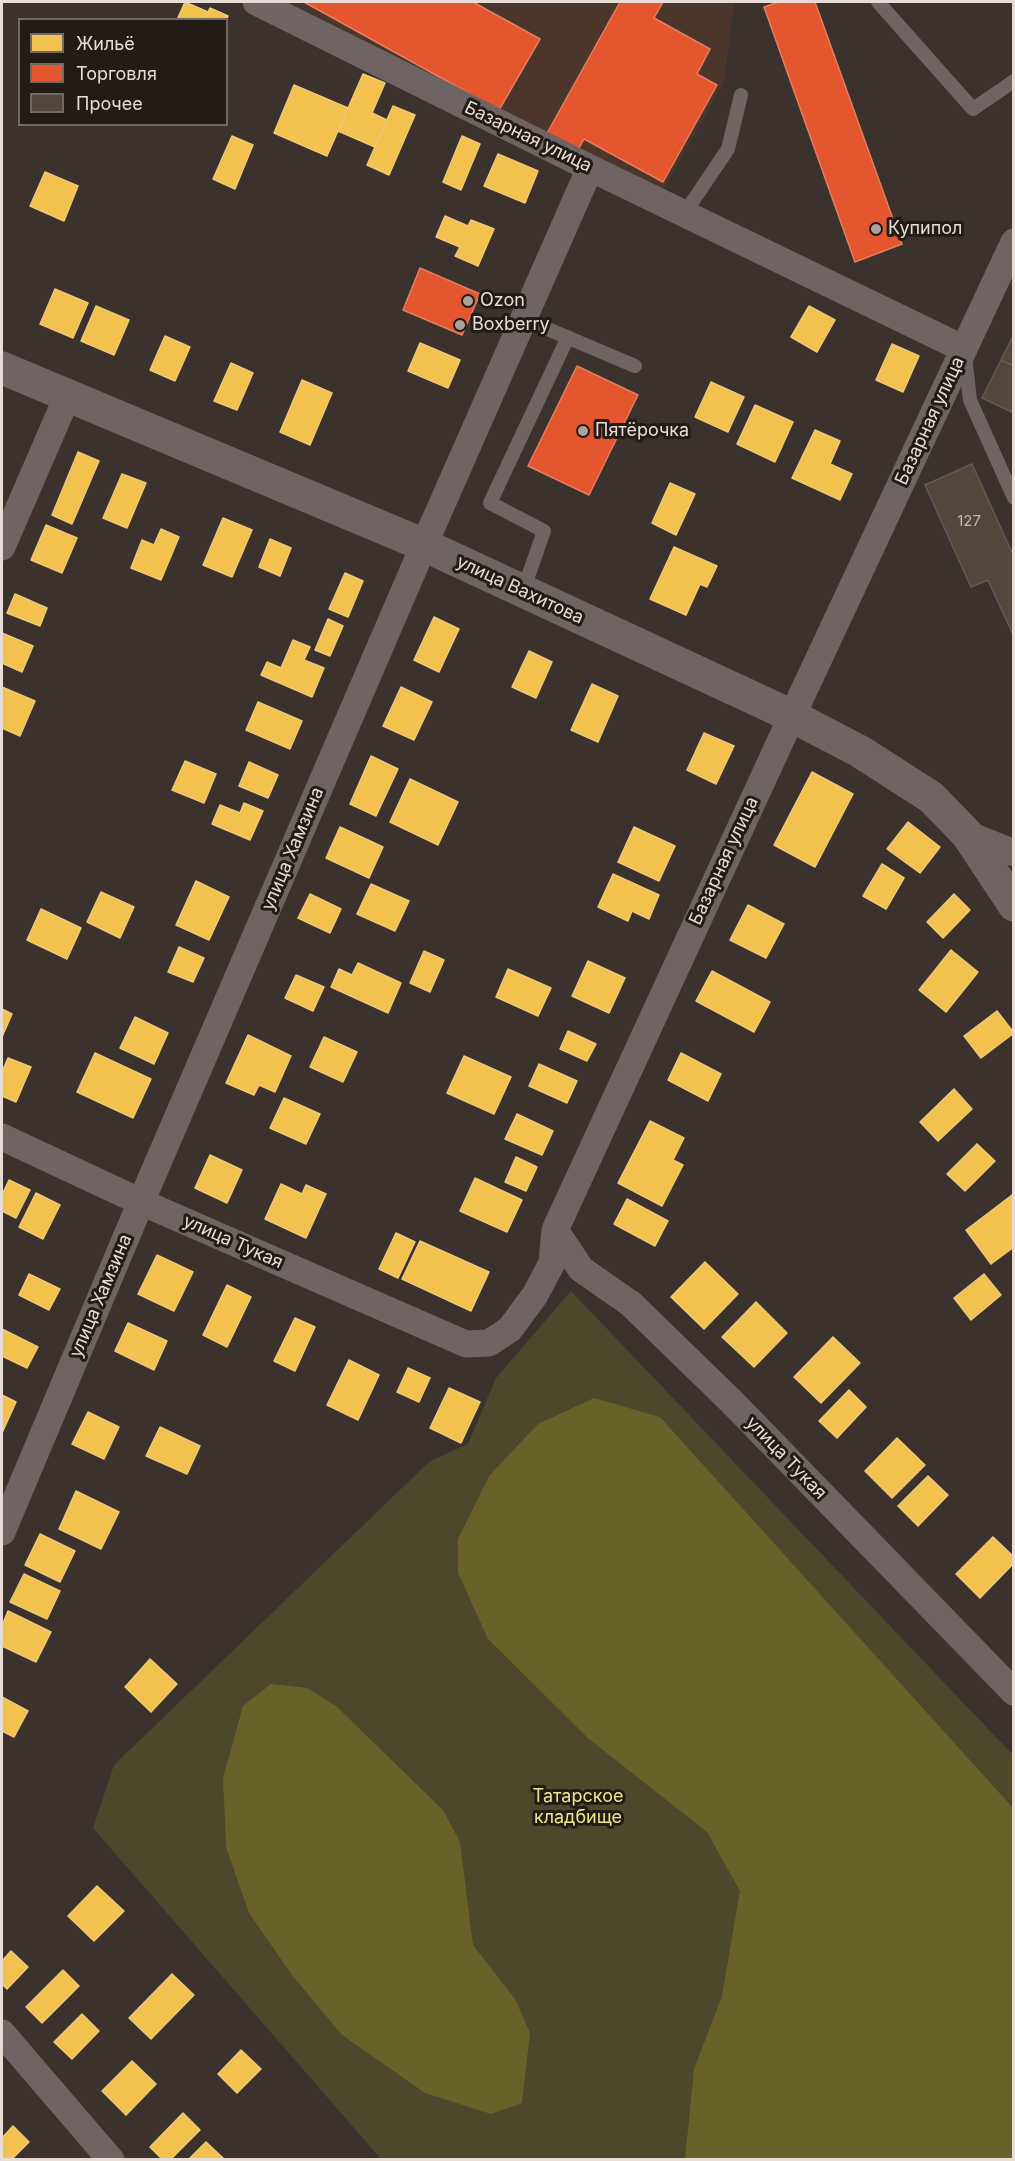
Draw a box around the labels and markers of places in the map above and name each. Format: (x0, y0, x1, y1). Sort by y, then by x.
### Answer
place label: Купипол (888, 218, 962, 240)
marker: Купипол (869, 222, 883, 236)
place label: Ozon (480, 290, 525, 312)
marker: Ozon (461, 294, 475, 308)
place label: Boxberry (472, 314, 550, 336)
marker: Boxberry (453, 318, 467, 332)
place label: Пятёрочка (595, 420, 689, 442)
marker: Пятёрочка (576, 424, 590, 438)

